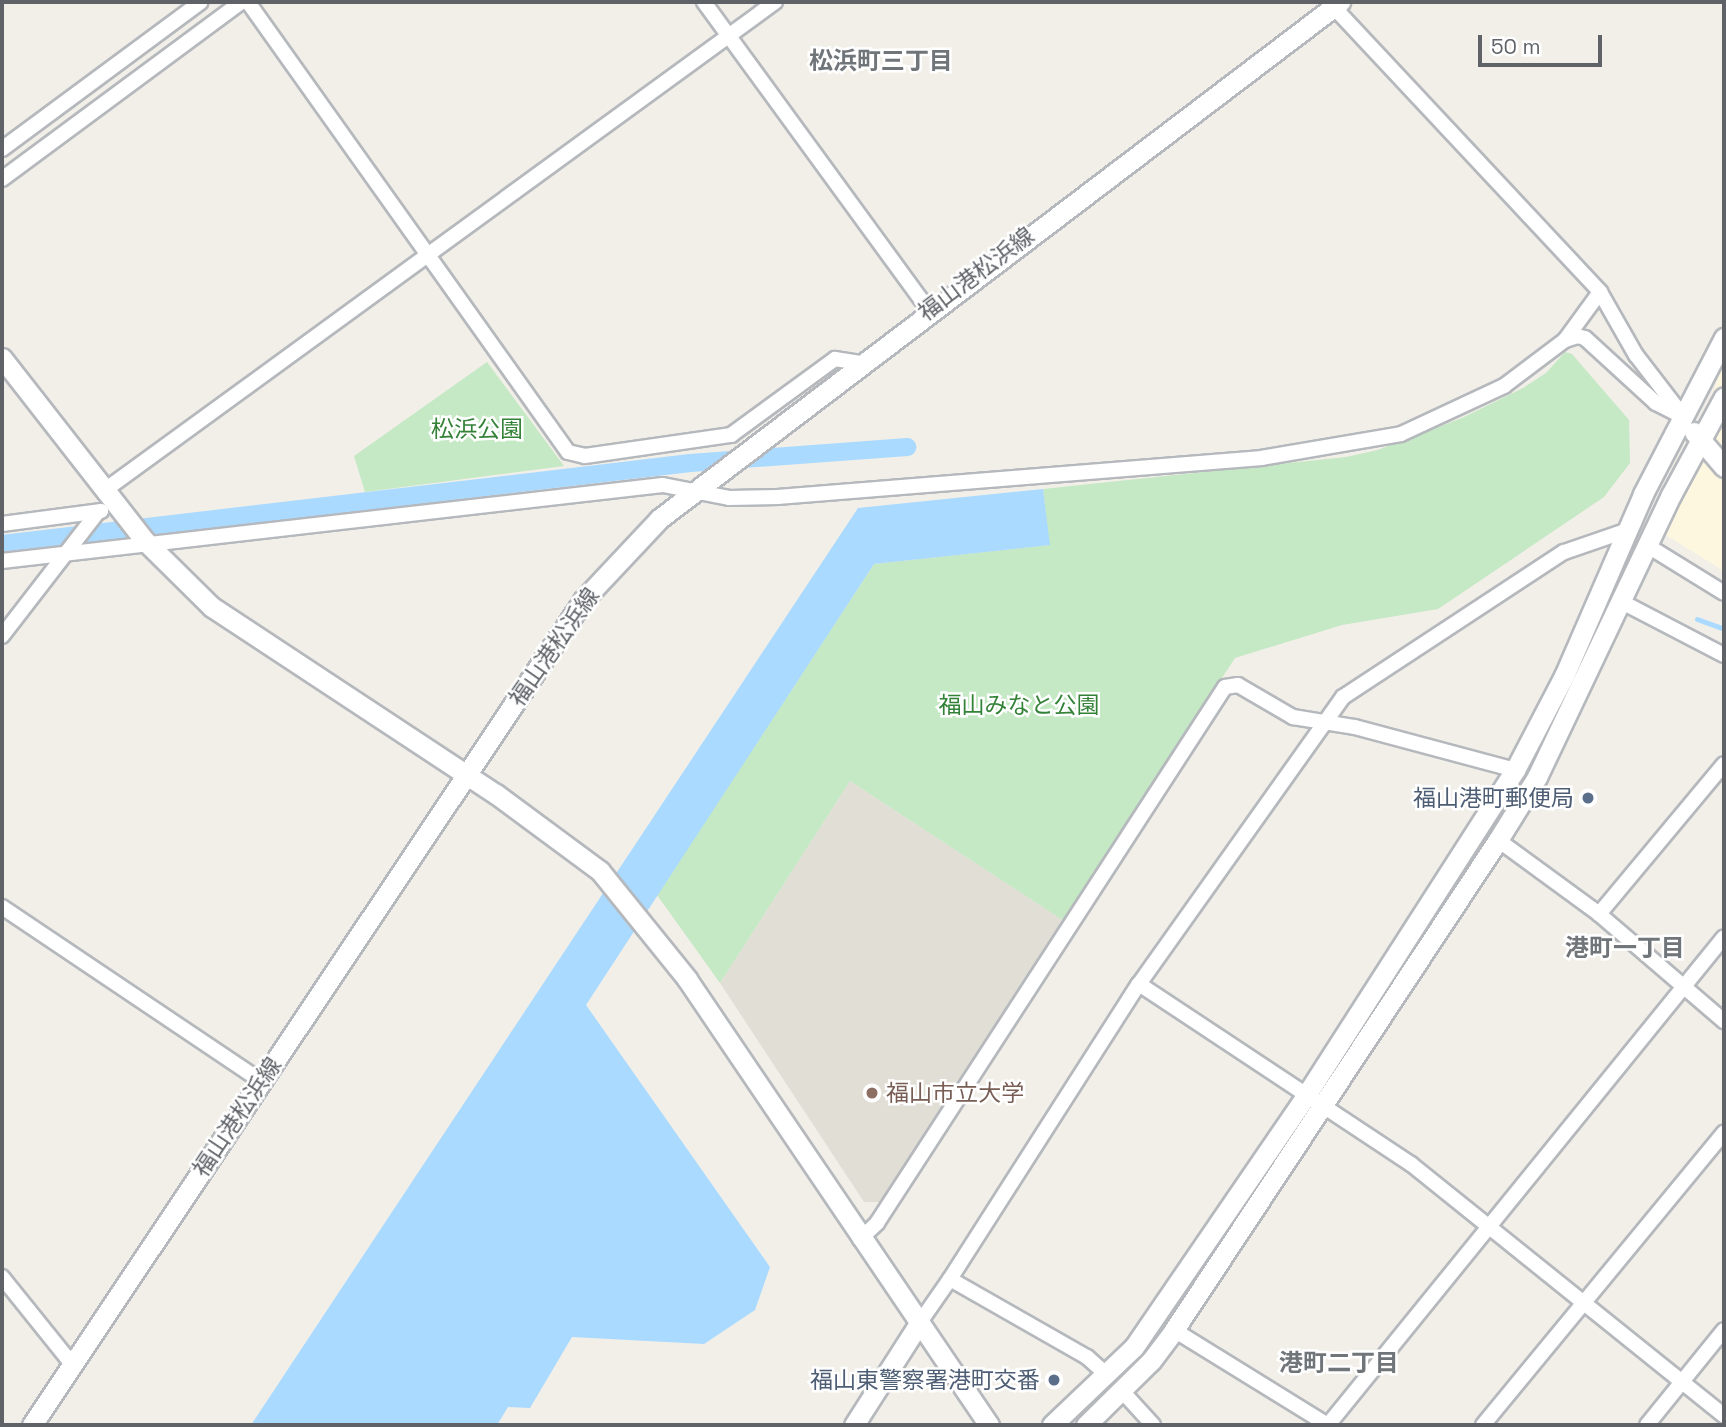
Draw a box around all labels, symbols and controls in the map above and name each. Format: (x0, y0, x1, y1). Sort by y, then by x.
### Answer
scale bar (1481, 21, 1605, 65)
text: 50 m (1491, 33, 1541, 60)
district label: 松浜町三丁目 (809, 47, 953, 75)
street label: 福山港松浜線 (913, 221, 1039, 327)
park label: 松浜公園 (431, 415, 523, 443)
street label: 福山港松浜線 (503, 583, 605, 711)
park label: 福山みなと公園 (939, 691, 1099, 719)
place label: 福山港町郵便局 (1413, 784, 1574, 812)
marker: 福山港町郵便局 (1580, 790, 1596, 806)
district label: 港町一丁目 (1565, 934, 1685, 962)
street label: 福山港松浜線 (187, 1052, 287, 1182)
place label: 福山市立大学 (886, 1079, 1024, 1107)
marker: 福山市立大学 (864, 1085, 880, 1101)
district label: 港町二丁目 (1279, 1349, 1399, 1377)
place label: 福山東警察署港町交番 (810, 1366, 1040, 1394)
marker: 福山東警察署港町交番 (1046, 1372, 1062, 1388)

